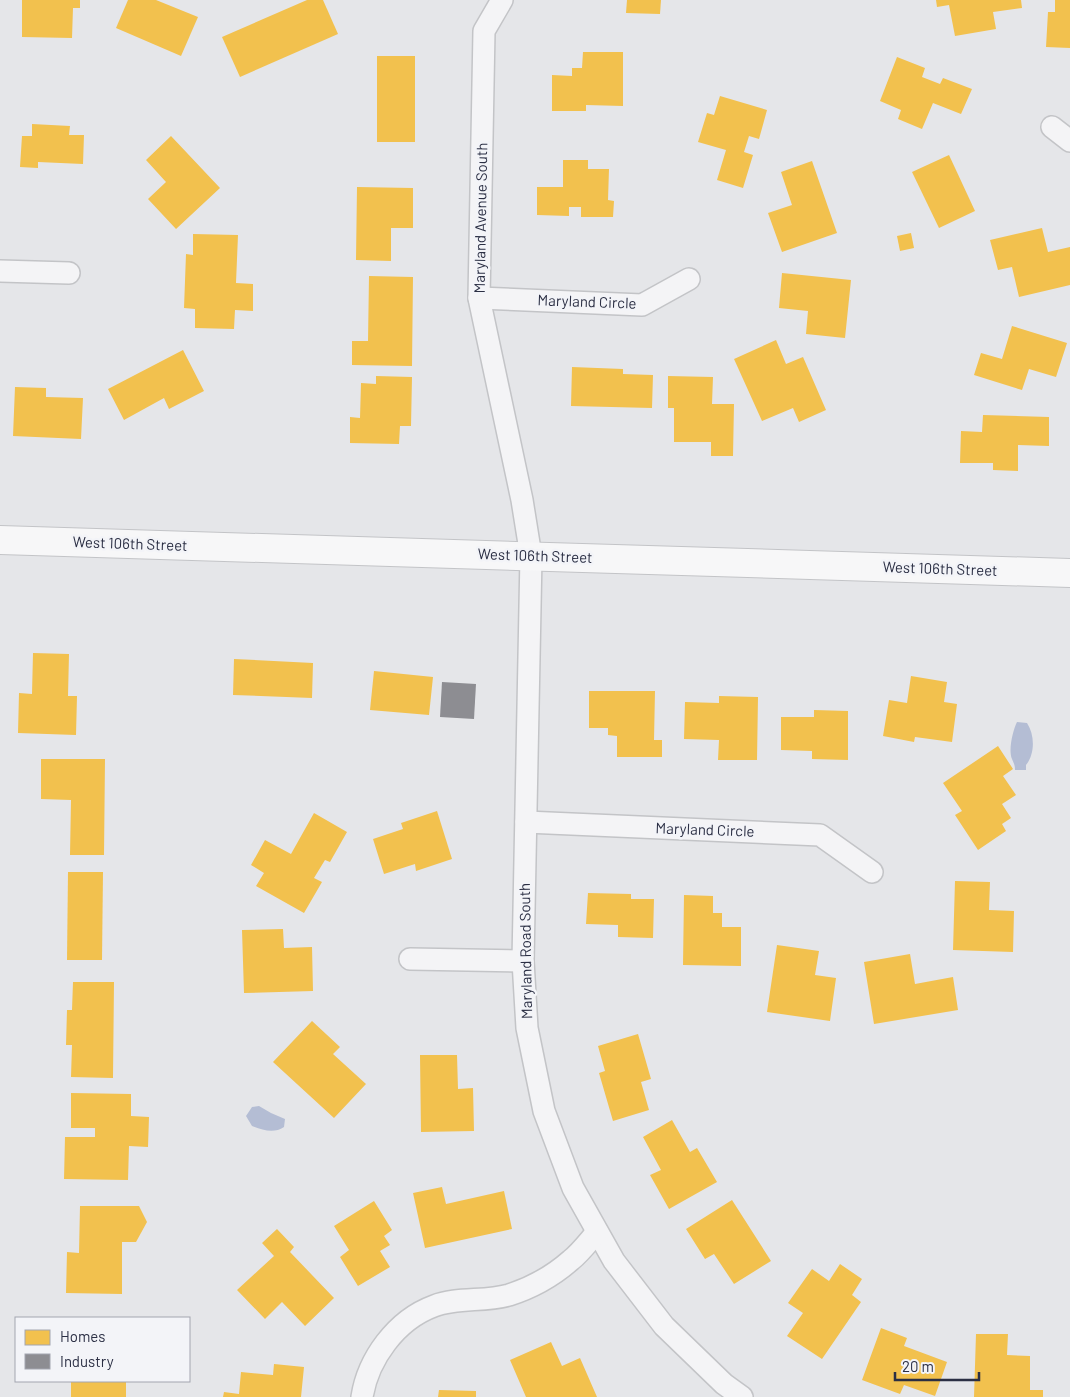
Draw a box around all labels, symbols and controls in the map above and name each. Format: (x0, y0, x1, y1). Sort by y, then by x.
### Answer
street label: Maryland Avenue South (470, 142, 490, 293)
street label: Maryland Circle (537, 290, 637, 312)
street label: West 106th Street (72, 532, 188, 554)
street label: West 106th Street (477, 544, 593, 566)
street label: West 106th Street (882, 557, 998, 579)
street label: Maryland Circle (655, 818, 755, 840)
street label: Maryland Road South (515, 883, 535, 1019)
legend (15, 1317, 190, 1382)
text: Homes (60, 1327, 105, 1345)
scale bar (895, 1350, 979, 1382)
text: Industry (60, 1352, 114, 1370)
text: 20 m (902, 1357, 934, 1375)

